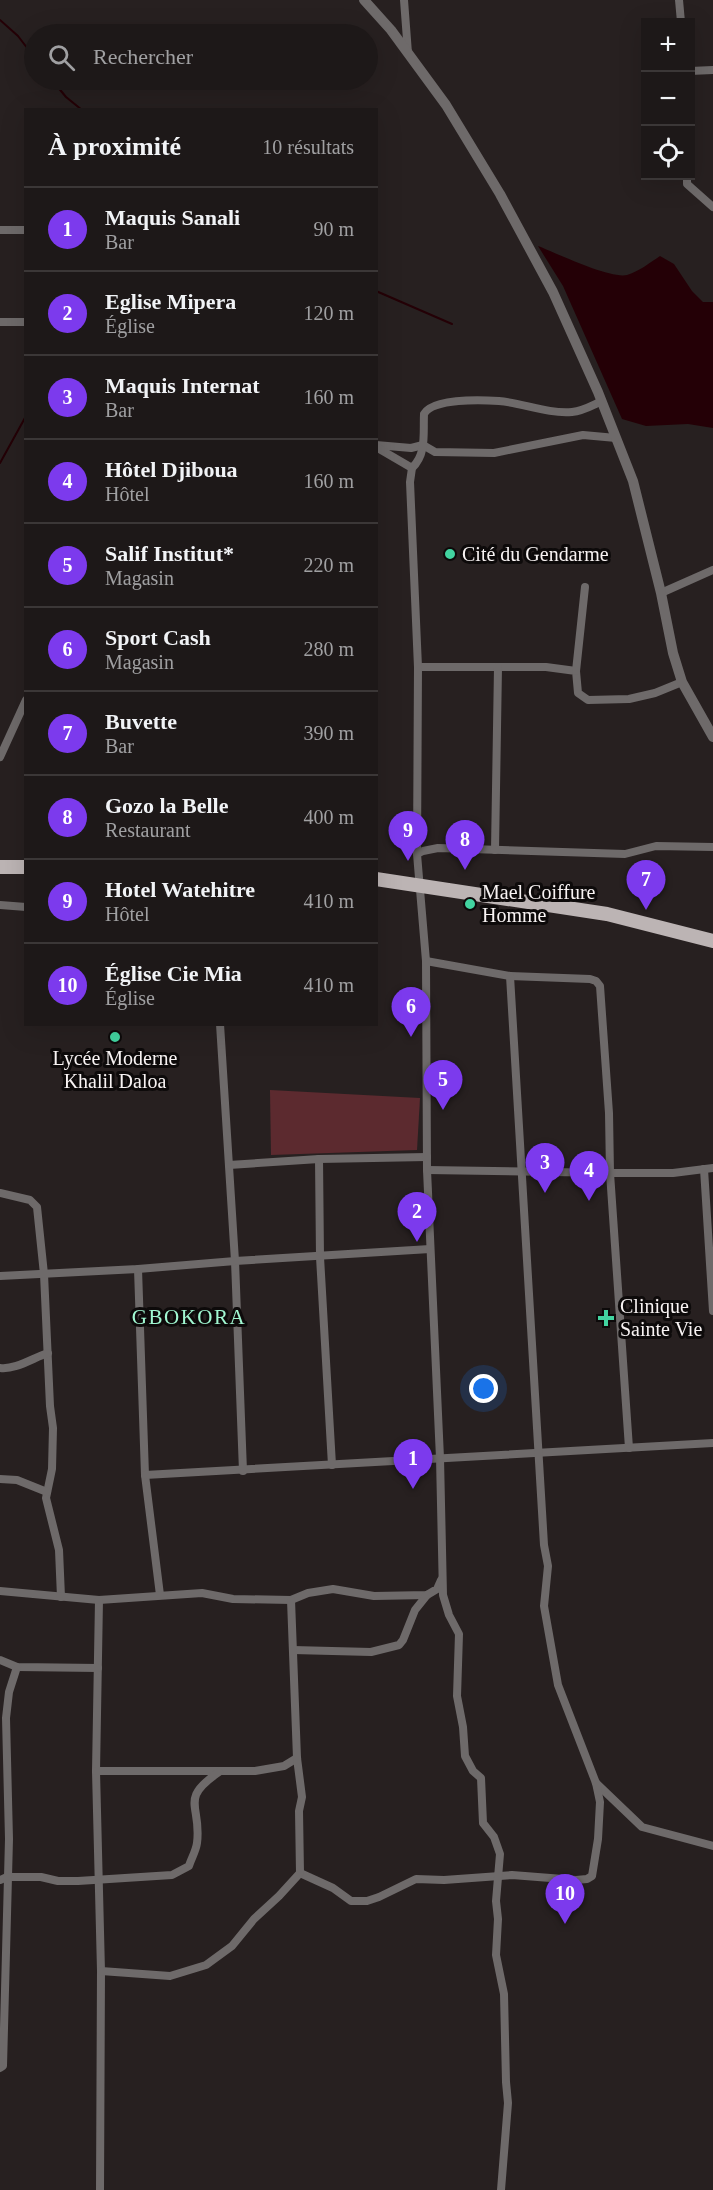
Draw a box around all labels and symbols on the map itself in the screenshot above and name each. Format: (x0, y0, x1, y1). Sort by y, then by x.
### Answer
place label: Cité du Gendarme (462, 543, 609, 565)
marker: Cité du Gendarme (443, 547, 457, 561)
pin: 9 (388, 812, 428, 861)
pin: 8 (446, 820, 484, 870)
pin: 7 (626, 860, 666, 910)
place label: Mael Coiffure Homme (482, 881, 596, 926)
marker: Mael Coiffure Homme (463, 897, 477, 911)
pin: 6 (392, 988, 430, 1037)
marker: Lycée Moderne Khalil Daloa (108, 1030, 122, 1044)
place label: Lycée Moderne Khalil Daloa (53, 1047, 178, 1092)
pin: 5 (424, 1060, 462, 1110)
pin: 3 (526, 1144, 564, 1193)
pin: 4 (570, 1152, 608, 1201)
pin: 2 (398, 1192, 436, 1242)
place label: Clinique Sainte Vie (620, 1295, 702, 1340)
district label: GBOKORA (132, 1305, 246, 1329)
marker: Clinique Sainte Vie (597, 1309, 615, 1327)
your location (469, 1374, 498, 1403)
pin: 1 (394, 1440, 432, 1489)
pin: 10 (546, 1874, 584, 1924)

